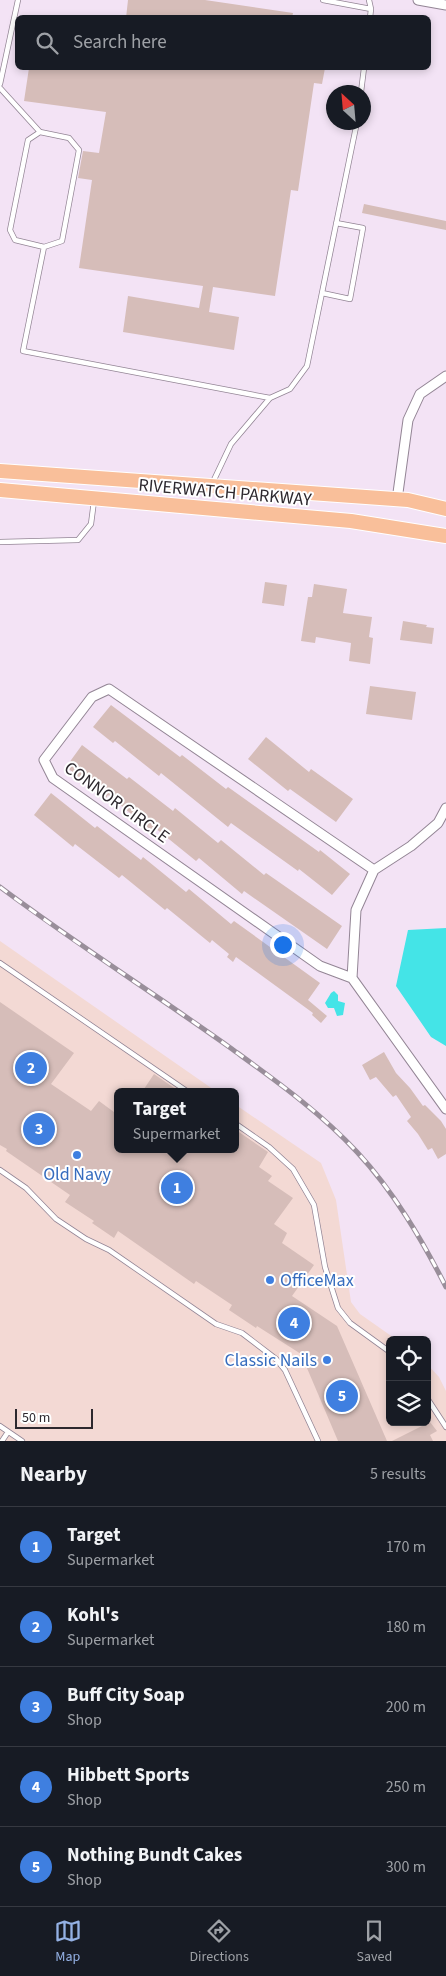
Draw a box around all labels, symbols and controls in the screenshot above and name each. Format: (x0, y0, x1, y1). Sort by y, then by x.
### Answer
search box (15, 15, 431, 70)
icon: search (33, 29, 61, 57)
text: Search here (73, 29, 167, 56)
north arrow (326, 85, 371, 130)
street label: RIVERWATCH PARKWAY (137, 472, 313, 513)
street label: CONNOR CIRCLE (59, 756, 174, 849)
your location (270, 932, 296, 958)
pin: 2 (15, 1049, 47, 1087)
popup (114, 1088, 239, 1153)
text: Target (133, 1096, 186, 1123)
pin: 3 (23, 1110, 55, 1148)
text: Supermarket (133, 1123, 220, 1145)
marker: Old Navy (71, 1149, 83, 1161)
place label: Old Navy (43, 1162, 111, 1187)
pin: 1 (161, 1169, 193, 1207)
place label: OfficeMax (280, 1268, 354, 1293)
marker: OfficeMax (264, 1274, 276, 1286)
pin: 4 (278, 1304, 310, 1342)
map controls (386, 1336, 431, 1426)
button: locate (386, 1336, 431, 1381)
place label: Classic Nails (224, 1348, 317, 1373)
marker: Classic Nails (321, 1354, 333, 1366)
pin: 5 (326, 1377, 358, 1415)
button: layers (386, 1381, 431, 1426)
scale bar (15, 1406, 92, 1429)
text: 50 m (22, 1408, 50, 1428)
text: Nearby (20, 1459, 87, 1489)
text: 5 results (370, 1463, 426, 1485)
text: Target (67, 1522, 120, 1549)
text: 1 (32, 1536, 40, 1558)
text: 170 m (386, 1536, 426, 1558)
text: Supermarket (67, 1549, 154, 1571)
text: Kohl's (67, 1602, 119, 1629)
text: 2 (32, 1616, 40, 1638)
text: 180 m (386, 1616, 426, 1638)
text: Supermarket (67, 1629, 154, 1651)
text: Buff City Soap (67, 1682, 185, 1709)
text: 3 (32, 1696, 40, 1718)
text: 200 m (386, 1696, 426, 1718)
text: Shop (67, 1709, 102, 1731)
text: Hibbett Sports (67, 1762, 190, 1789)
text: 4 (32, 1776, 40, 1798)
text: 250 m (386, 1776, 426, 1798)
text: Shop (67, 1789, 102, 1811)
text: Nothing Bundt Cakes (67, 1842, 242, 1869)
text: 5 (32, 1856, 40, 1878)
text: 300 m (386, 1856, 426, 1878)
text: Shop (67, 1869, 102, 1891)
tab: Map (54, 1917, 82, 1967)
tab: Directions (190, 1917, 249, 1967)
tab: Saved (356, 1917, 392, 1967)

